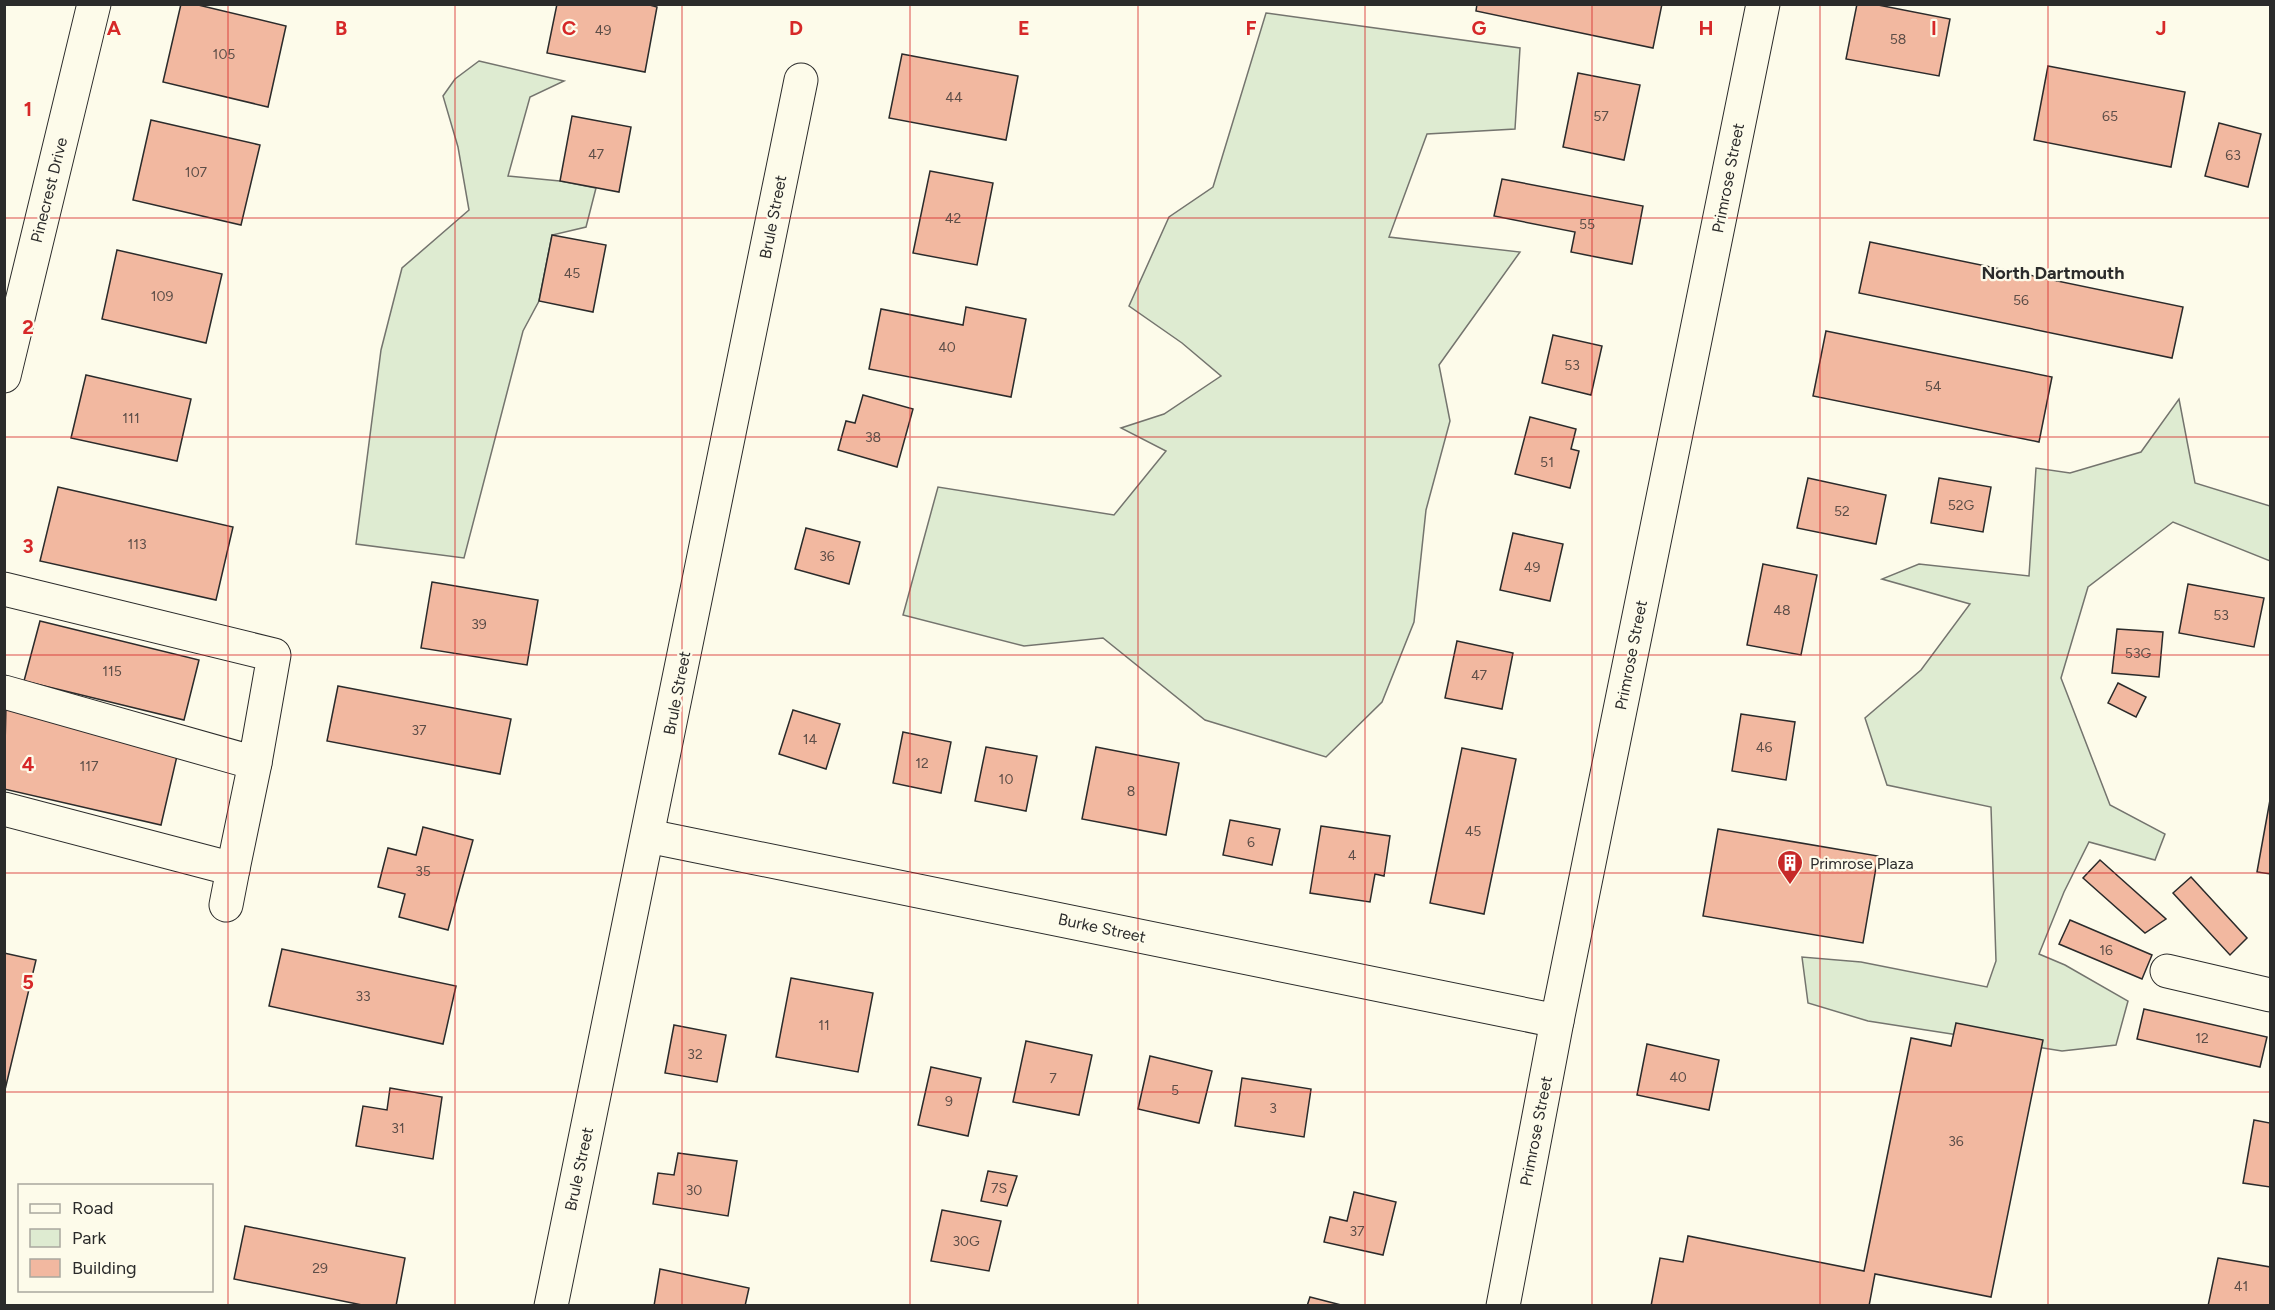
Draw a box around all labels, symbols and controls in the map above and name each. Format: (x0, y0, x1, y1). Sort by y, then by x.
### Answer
text: A (107, 16, 122, 40)
text: B (335, 16, 347, 40)
text: C (562, 16, 576, 40)
text: D (789, 16, 803, 40)
text: E (1018, 16, 1030, 40)
text: F (1245, 16, 1257, 40)
text: G (1472, 16, 1487, 40)
text: H (1699, 16, 1714, 40)
text: I (1931, 16, 1937, 40)
text: J (2155, 16, 2167, 40)
house number: 49 (595, 22, 611, 39)
house number: 58 (1890, 31, 1906, 48)
house number: 105 (213, 46, 235, 63)
house number: 44 (945, 89, 963, 106)
text: 1 (24, 97, 32, 121)
house number: 57 (1593, 108, 1609, 125)
house number: 65 (2102, 108, 2118, 125)
street label: Primrose Street (1708, 121, 1748, 235)
street label: Pinecrest Drive (27, 135, 71, 245)
house number: 47 (588, 146, 605, 163)
house number: 63 (2225, 147, 2241, 164)
house number: 107 (185, 164, 208, 181)
street label: Brule Street (756, 173, 790, 261)
house number: 42 (945, 210, 961, 227)
house number: 55 (1579, 216, 1595, 233)
district label: North Dartmouth (1981, 262, 2125, 284)
house number: 45 (564, 265, 580, 282)
house number: 109 (151, 288, 173, 305)
house number: 56 (2013, 292, 2029, 309)
text: 2 (22, 315, 34, 339)
house number: 40 (938, 339, 956, 356)
house number: 53 (1564, 357, 1580, 374)
house number: 54 (1925, 378, 1942, 395)
house number: 111 (122, 410, 140, 427)
house number: 38 (865, 429, 881, 446)
house number: 51 (1540, 454, 1554, 471)
house number: 52G (1948, 497, 1975, 514)
house number: 52 (1834, 503, 1850, 520)
text: 3 (22, 534, 34, 558)
house number: 113 (127, 536, 147, 553)
house number: 36 (819, 548, 835, 565)
house number: 49 (1524, 559, 1540, 576)
street label: Primrose Street (1611, 598, 1651, 712)
house number: 48 (1773, 602, 1791, 619)
house number: 53 (2213, 607, 2229, 624)
house number: 39 (471, 616, 487, 633)
house number: 53G (2125, 645, 2152, 662)
street label: Brule Street (660, 649, 694, 737)
house number: 115 (102, 663, 122, 680)
house number: 47 (1471, 667, 1488, 684)
house number: 37 (411, 722, 427, 739)
house number: 14 (803, 731, 818, 748)
house number: 46 (1756, 739, 1772, 756)
text: 4 (22, 752, 35, 776)
house number: 12 (915, 755, 929, 772)
house number: 117 (79, 758, 99, 775)
house number: 10 (999, 771, 1013, 788)
house number: 8 (1127, 783, 1135, 800)
house number: 45 (1465, 823, 1481, 840)
house number: 6 (1247, 834, 1255, 851)
house number: 4 (1348, 847, 1357, 864)
building icon: Primrose Plaza (1775, 848, 1805, 886)
place label: Primrose Plaza (1810, 854, 1914, 873)
house number: 35 (415, 863, 431, 880)
street label: Burke Street (1056, 909, 1148, 947)
house number: 16 (2099, 942, 2113, 959)
text: 5 (22, 970, 34, 994)
house number: 33 (355, 988, 371, 1005)
house number: 11 (818, 1017, 830, 1034)
house number: 12 (2195, 1030, 2209, 1047)
house number: 32 (687, 1046, 703, 1063)
house number: 40 (1669, 1069, 1687, 1086)
house number: 7 (1049, 1070, 1057, 1087)
street label: Primrose Street (1516, 1074, 1556, 1188)
house number: 5 (1171, 1082, 1179, 1099)
house number: 9 (945, 1093, 953, 1110)
house number: 3 (1269, 1100, 1277, 1117)
house number: 31 (391, 1120, 405, 1137)
street label: Brule Street (561, 1125, 597, 1213)
house number: 36 (1948, 1133, 1964, 1150)
house number: 7S (991, 1180, 1007, 1197)
house number: 30 (686, 1182, 702, 1199)
legend (18, 1184, 213, 1292)
text: Road (72, 1197, 113, 1219)
house number: 37 (1349, 1223, 1365, 1240)
text: Park (72, 1227, 107, 1249)
house number: 30G (952, 1233, 980, 1250)
text: Building (72, 1257, 137, 1279)
house number: 29 (312, 1260, 328, 1277)
house number: 41 (2234, 1278, 2248, 1295)

